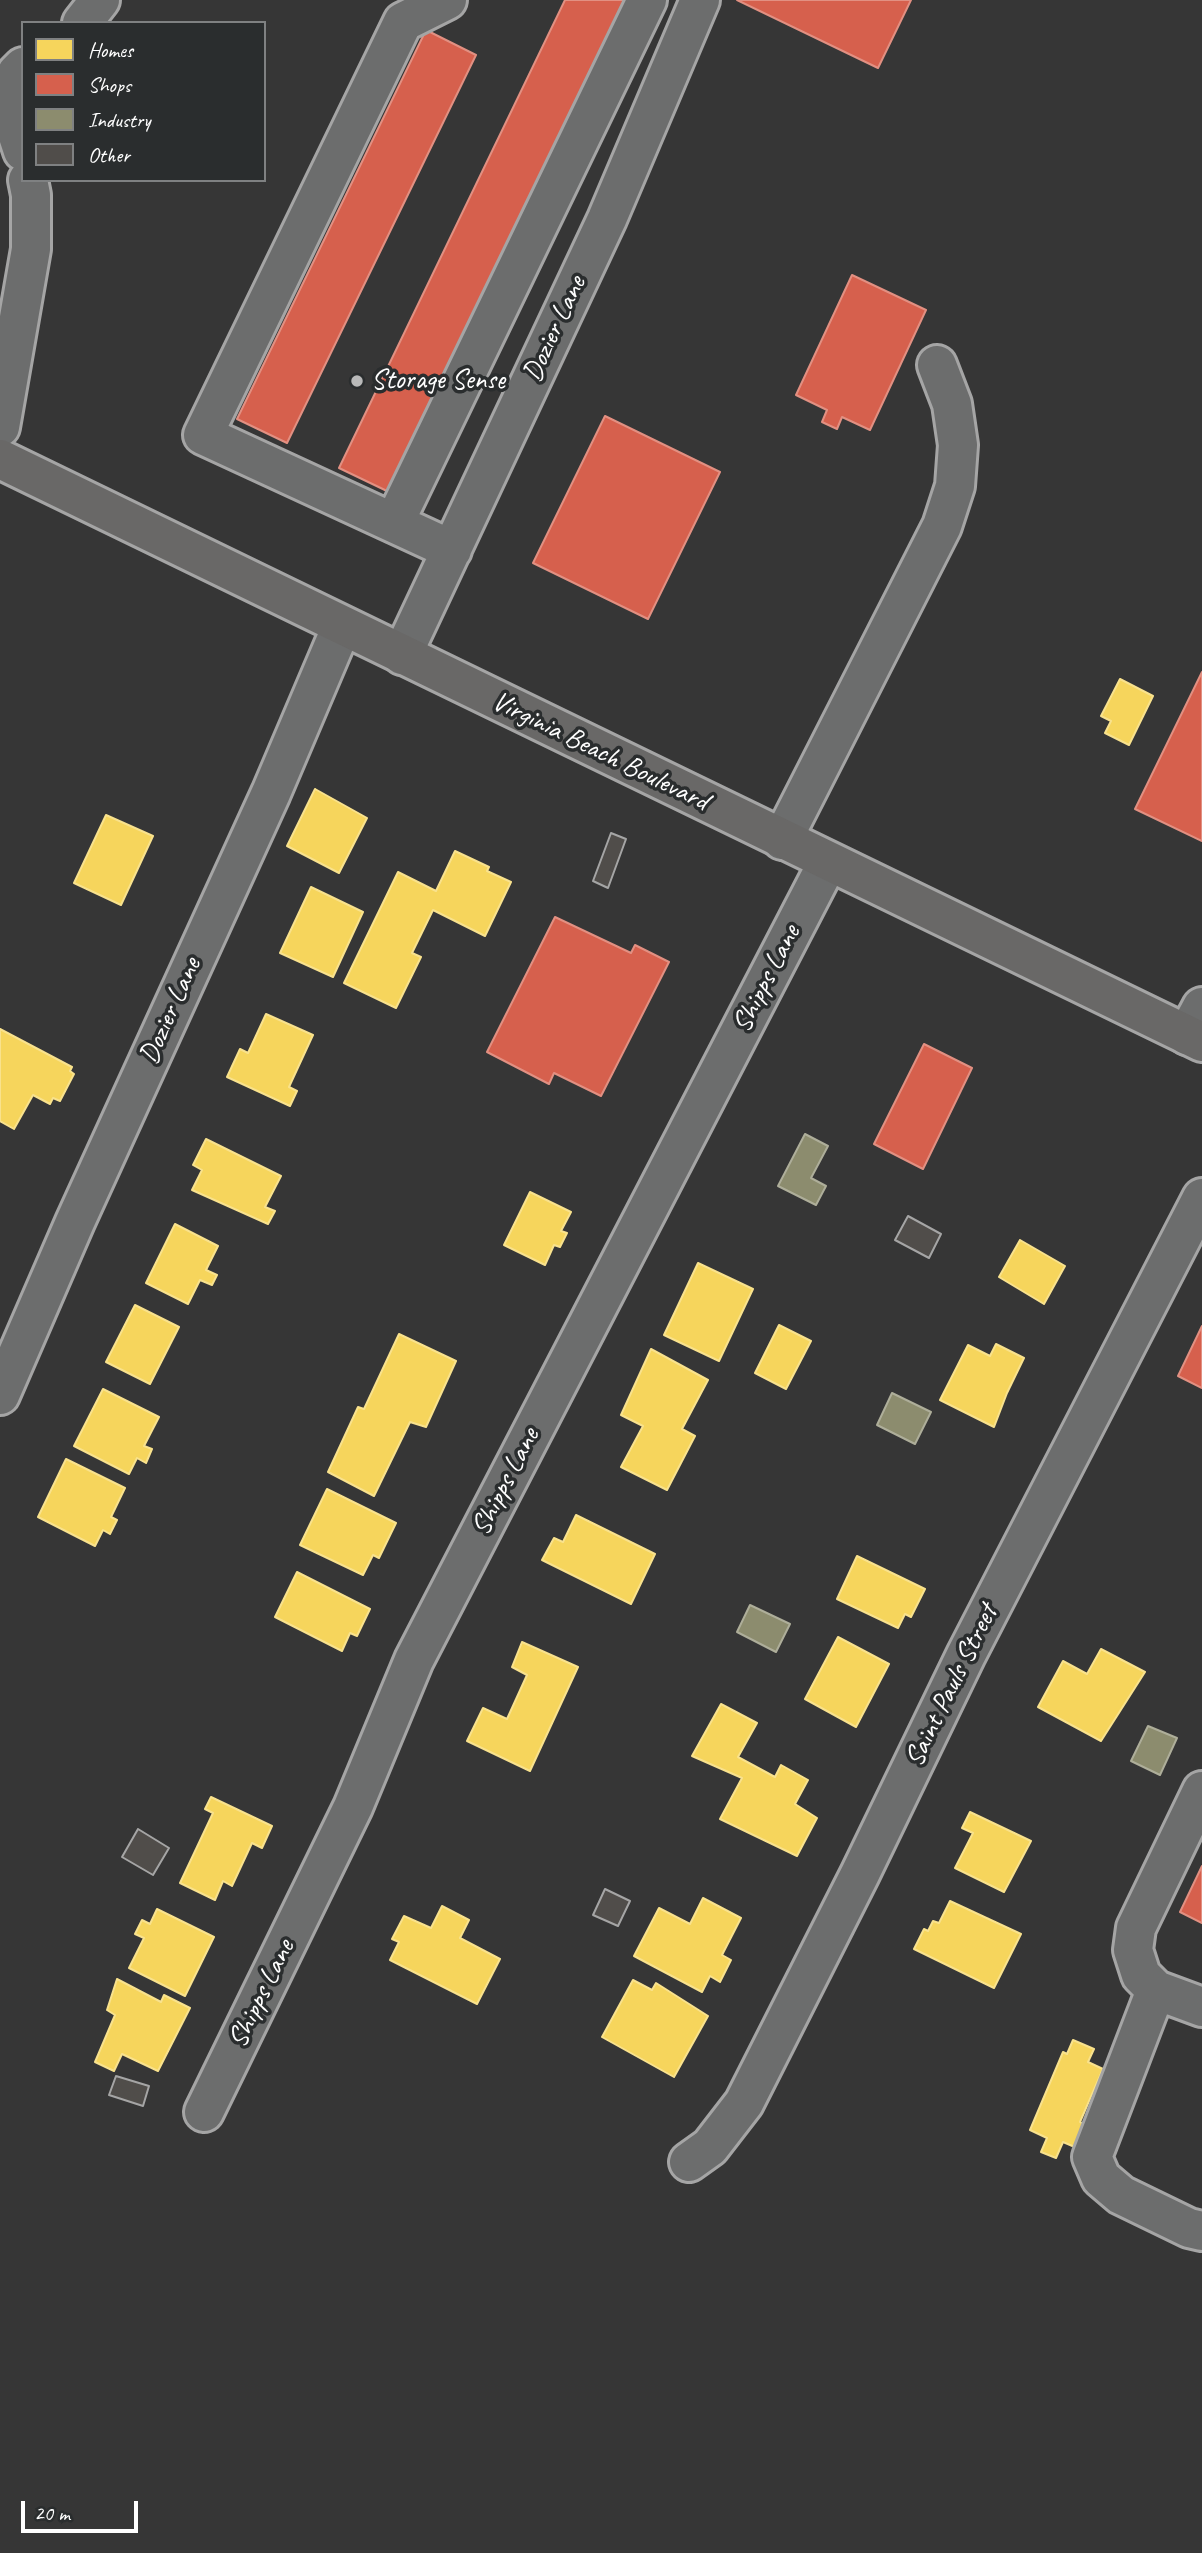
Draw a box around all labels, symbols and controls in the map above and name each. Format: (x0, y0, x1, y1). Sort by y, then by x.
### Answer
legend (21, 21, 266, 182)
text: Homes (88, 37, 133, 63)
text: Shops (88, 72, 131, 98)
text: Industry (88, 107, 151, 133)
text: Other (88, 142, 130, 168)
street label: Dozier Lane (516, 271, 594, 387)
place label: Storage Sense (371, 364, 505, 398)
marker: Storage Sense (349, 373, 365, 389)
street label: Virginia Beach Boulevard (486, 685, 714, 819)
street label: Shipps Lane (726, 920, 808, 1038)
street label: Dozier Lane (133, 953, 209, 1069)
street label: Shipps Lane (465, 1423, 547, 1541)
street label: Saint Pauls Street (898, 1600, 1006, 1772)
street label: Shipps Lane (222, 1935, 302, 2053)
scale bar (24, 2486, 142, 2530)
text: 20 m (34, 2500, 70, 2526)

